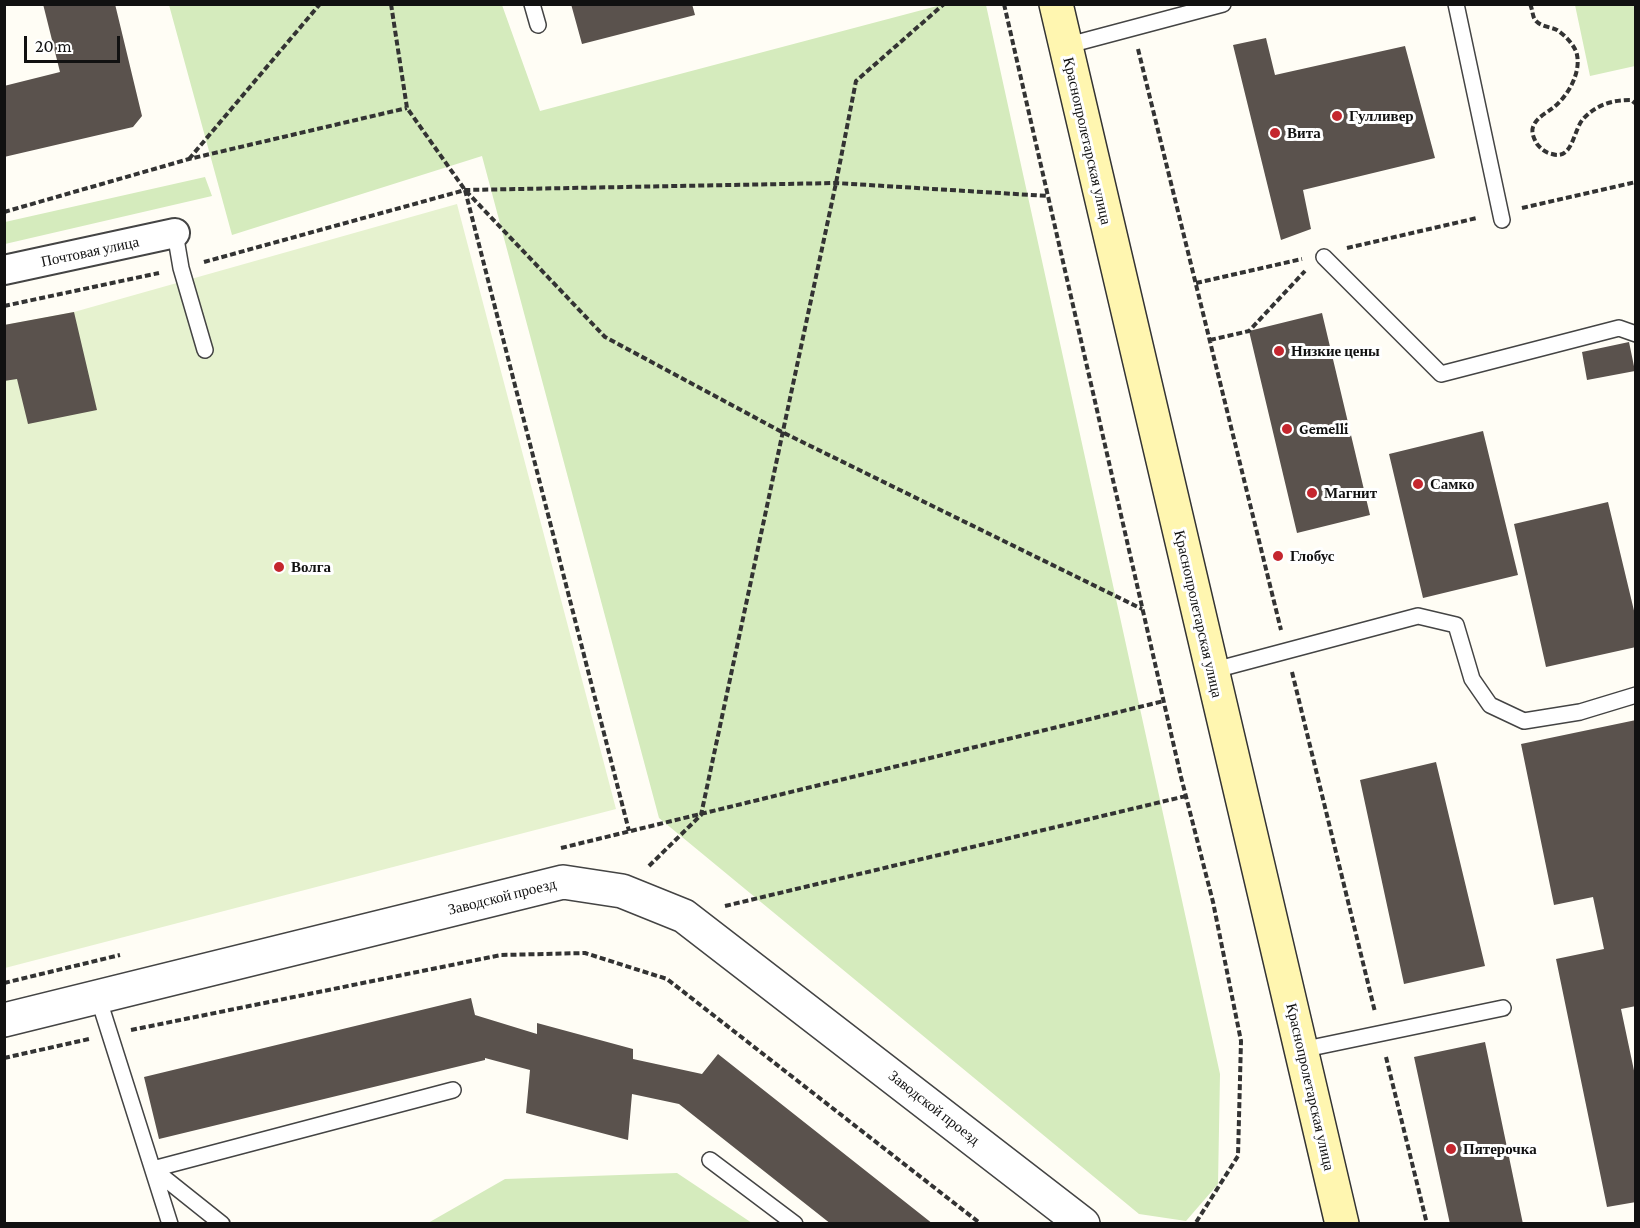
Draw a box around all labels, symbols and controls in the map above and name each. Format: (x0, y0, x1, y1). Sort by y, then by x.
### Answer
scale bar (27, 24, 123, 62)
text: 20 m (35, 36, 72, 56)
street label: Краснопролетарская улица (1059, 55, 1115, 227)
place label: Гулливер (1349, 107, 1414, 125)
marker: Гулливер (1330, 109, 1344, 123)
place label: Вита (1287, 124, 1321, 142)
marker: Вита (1268, 126, 1282, 140)
street label: Почтовая улица (39, 233, 141, 271)
place label: Низкие цены (1291, 342, 1380, 360)
marker: Низкие цены (1272, 344, 1286, 358)
place label: Gemelli (1299, 420, 1348, 438)
marker: Gemelli (1280, 422, 1294, 436)
place label: Самко (1430, 475, 1474, 493)
marker: Самко (1411, 477, 1425, 491)
place label: Магнит (1324, 484, 1377, 502)
marker: Магнит (1305, 486, 1319, 500)
street label: Краснопролетарская улица (1170, 528, 1226, 700)
place label: Глобус (1290, 547, 1334, 565)
marker: Глобус (1271, 549, 1285, 563)
place label: Волга (291, 558, 331, 576)
marker: Волга (272, 560, 286, 574)
street label: Заводской проезд (446, 875, 558, 919)
street label: Краснопролетарская улица (1282, 1001, 1338, 1173)
street label: Заводской проезд (885, 1067, 983, 1149)
place label: Пятерочка (1463, 1140, 1537, 1158)
marker: Пятерочка (1444, 1142, 1458, 1156)

